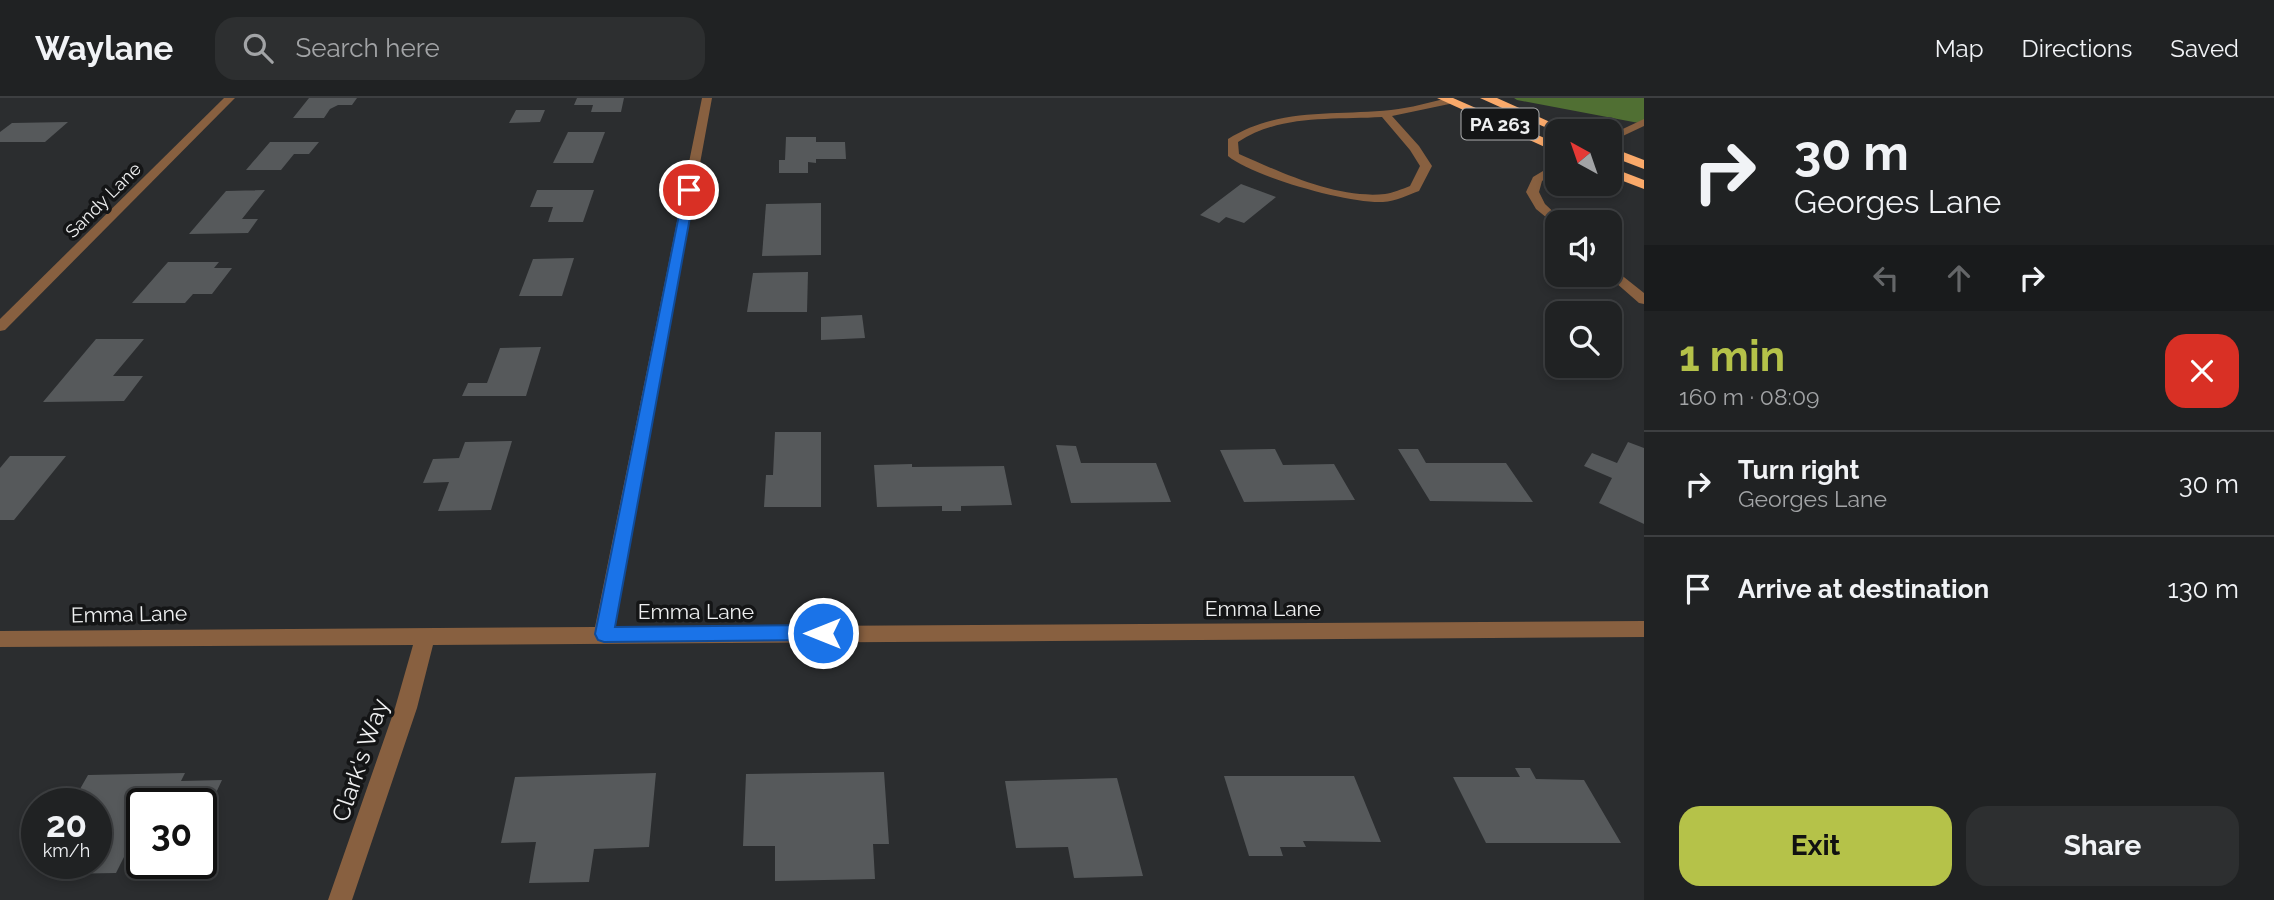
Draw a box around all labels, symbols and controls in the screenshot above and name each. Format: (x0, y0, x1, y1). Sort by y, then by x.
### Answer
search box (215, 17, 705, 80)
text: Waylane (35, 29, 173, 68)
icon: search (239, 29, 277, 67)
text: Search here (295, 33, 440, 63)
text: Map (1935, 34, 1984, 63)
text: Directions (2022, 34, 2132, 63)
text: Saved (2170, 34, 2239, 63)
road number: PA 263 (1462, 108, 1538, 140)
north arrow (1545, 119, 1622, 196)
map controls (1545, 119, 1622, 378)
text: 30 m (1794, 124, 1909, 181)
icon: right (1679, 126, 1770, 217)
street label: Sandy Lane (61, 158, 145, 242)
pin (659, 160, 719, 220)
icon: arrive (670, 171, 708, 209)
text: Georges Lane (1794, 183, 2001, 220)
button: sound (1545, 210, 1622, 287)
icon: left (1867, 259, 1905, 297)
icon: ahead (1940, 259, 1978, 297)
icon: right (2013, 259, 2051, 297)
button: search (1545, 301, 1622, 378)
text: 1 min (1679, 332, 1785, 381)
button: close (2165, 334, 2239, 408)
text: 160 m · 08:09 (1679, 383, 1819, 410)
text: Turn right (1738, 455, 1859, 485)
icon: right (1679, 465, 1717, 503)
text: 30 m (2179, 469, 2239, 499)
text: Georges Lane (1738, 485, 1887, 512)
icon: arrive (1679, 570, 1717, 608)
text: Arrive at destination (1738, 574, 1989, 604)
text: 130 m (2168, 574, 2239, 604)
position arrow (786, 596, 860, 670)
street label: Emma Lane (1205, 596, 1321, 621)
street label: Emma Lane (638, 599, 754, 624)
street label: Emma Lane (71, 600, 187, 628)
street label: Clark's Way (325, 695, 395, 825)
speed limit sign: 30 (126, 788, 217, 879)
text: 20 (46, 804, 87, 845)
button: Exit (1679, 806, 1952, 886)
button: Share (1966, 806, 2239, 886)
text: km/h (43, 840, 90, 861)

